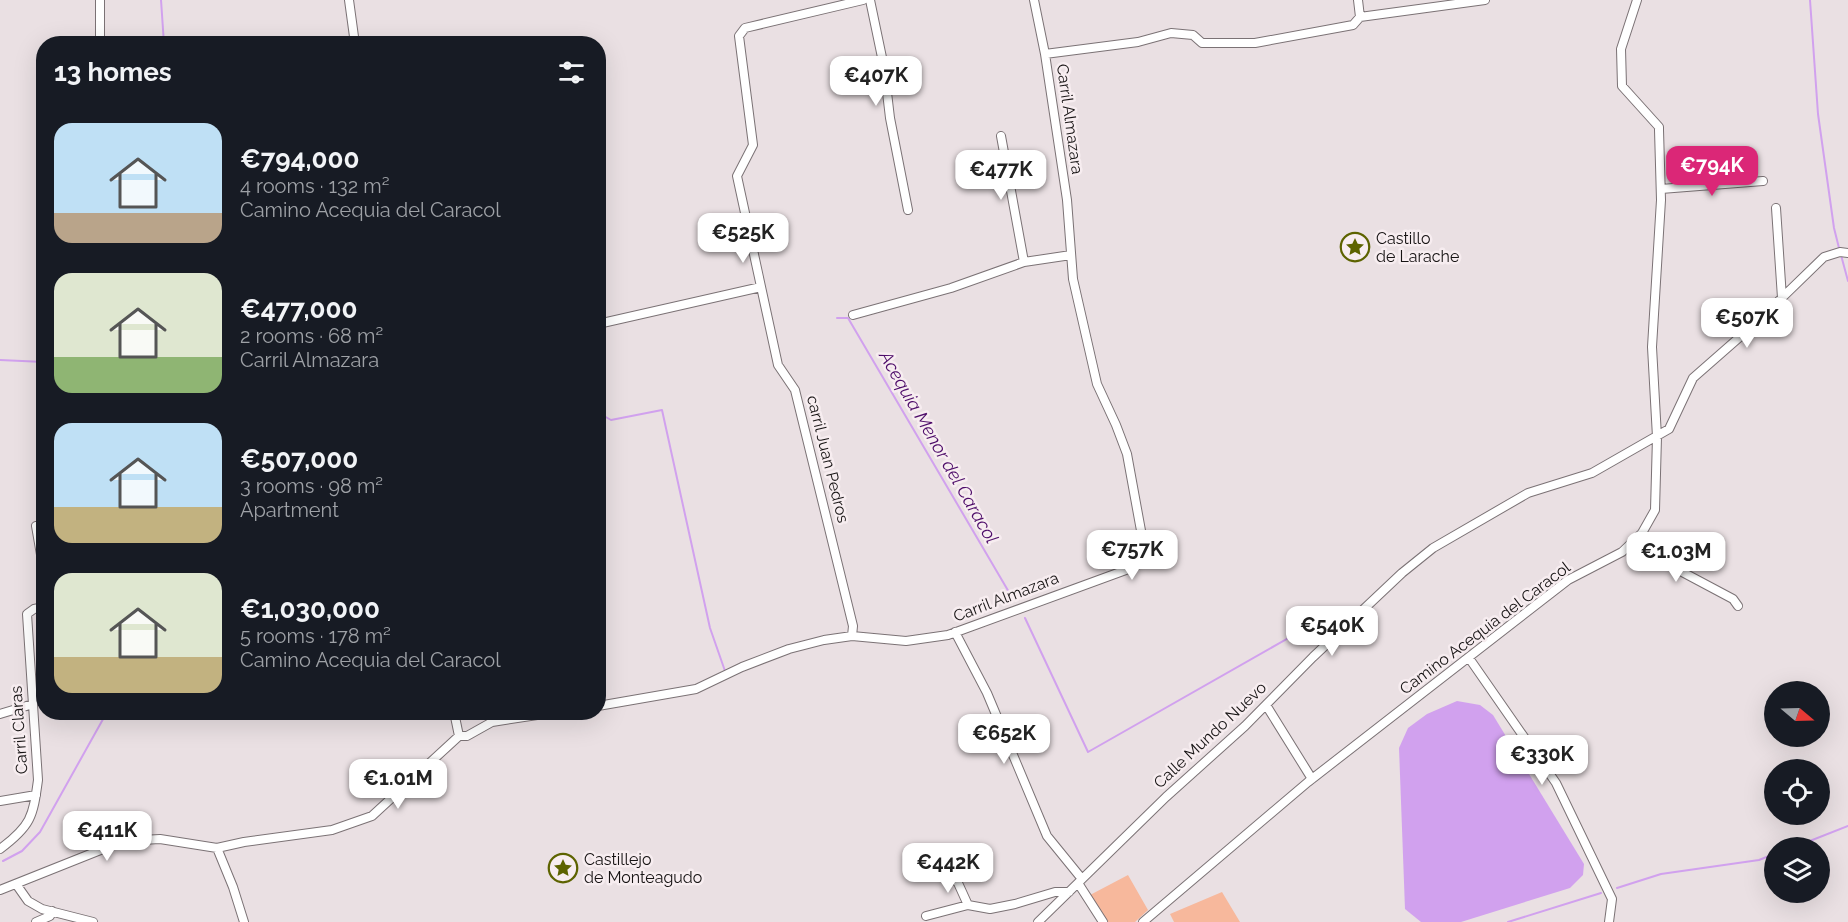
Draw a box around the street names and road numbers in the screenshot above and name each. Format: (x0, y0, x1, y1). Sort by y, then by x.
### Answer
street label: Carril Almazara (1053, 63, 1087, 175)
street label: carril Juan Pedros (803, 393, 853, 525)
street label: Camino Acequia del Caracol (1396, 557, 1574, 698)
street label: Carril Almazara (951, 568, 1061, 626)
street label: Calle Mundo Nuevo (1150, 678, 1270, 792)
street label: Carril Claras (6, 685, 32, 775)

